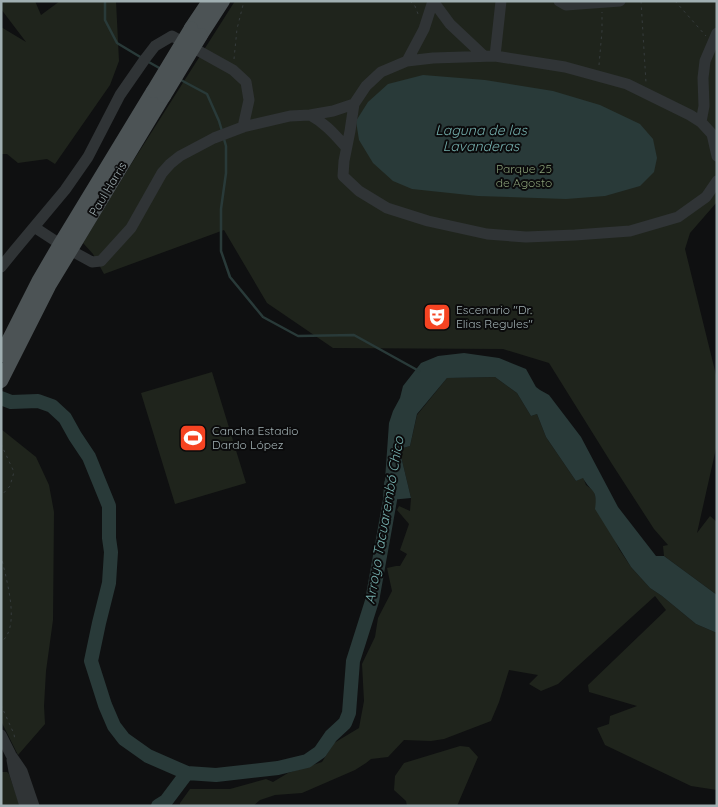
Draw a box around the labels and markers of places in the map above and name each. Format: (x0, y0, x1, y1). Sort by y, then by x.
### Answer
theatre icon: Escenario "Dr. Elias Regules" (422, 302, 452, 332)
place label: Escenario "Dr. Elias Regules" (456, 302, 533, 331)
sports icon: Cancha Estadio Dardo López (178, 423, 208, 453)
place label: Cancha Estadio Dardo López (212, 423, 299, 452)

